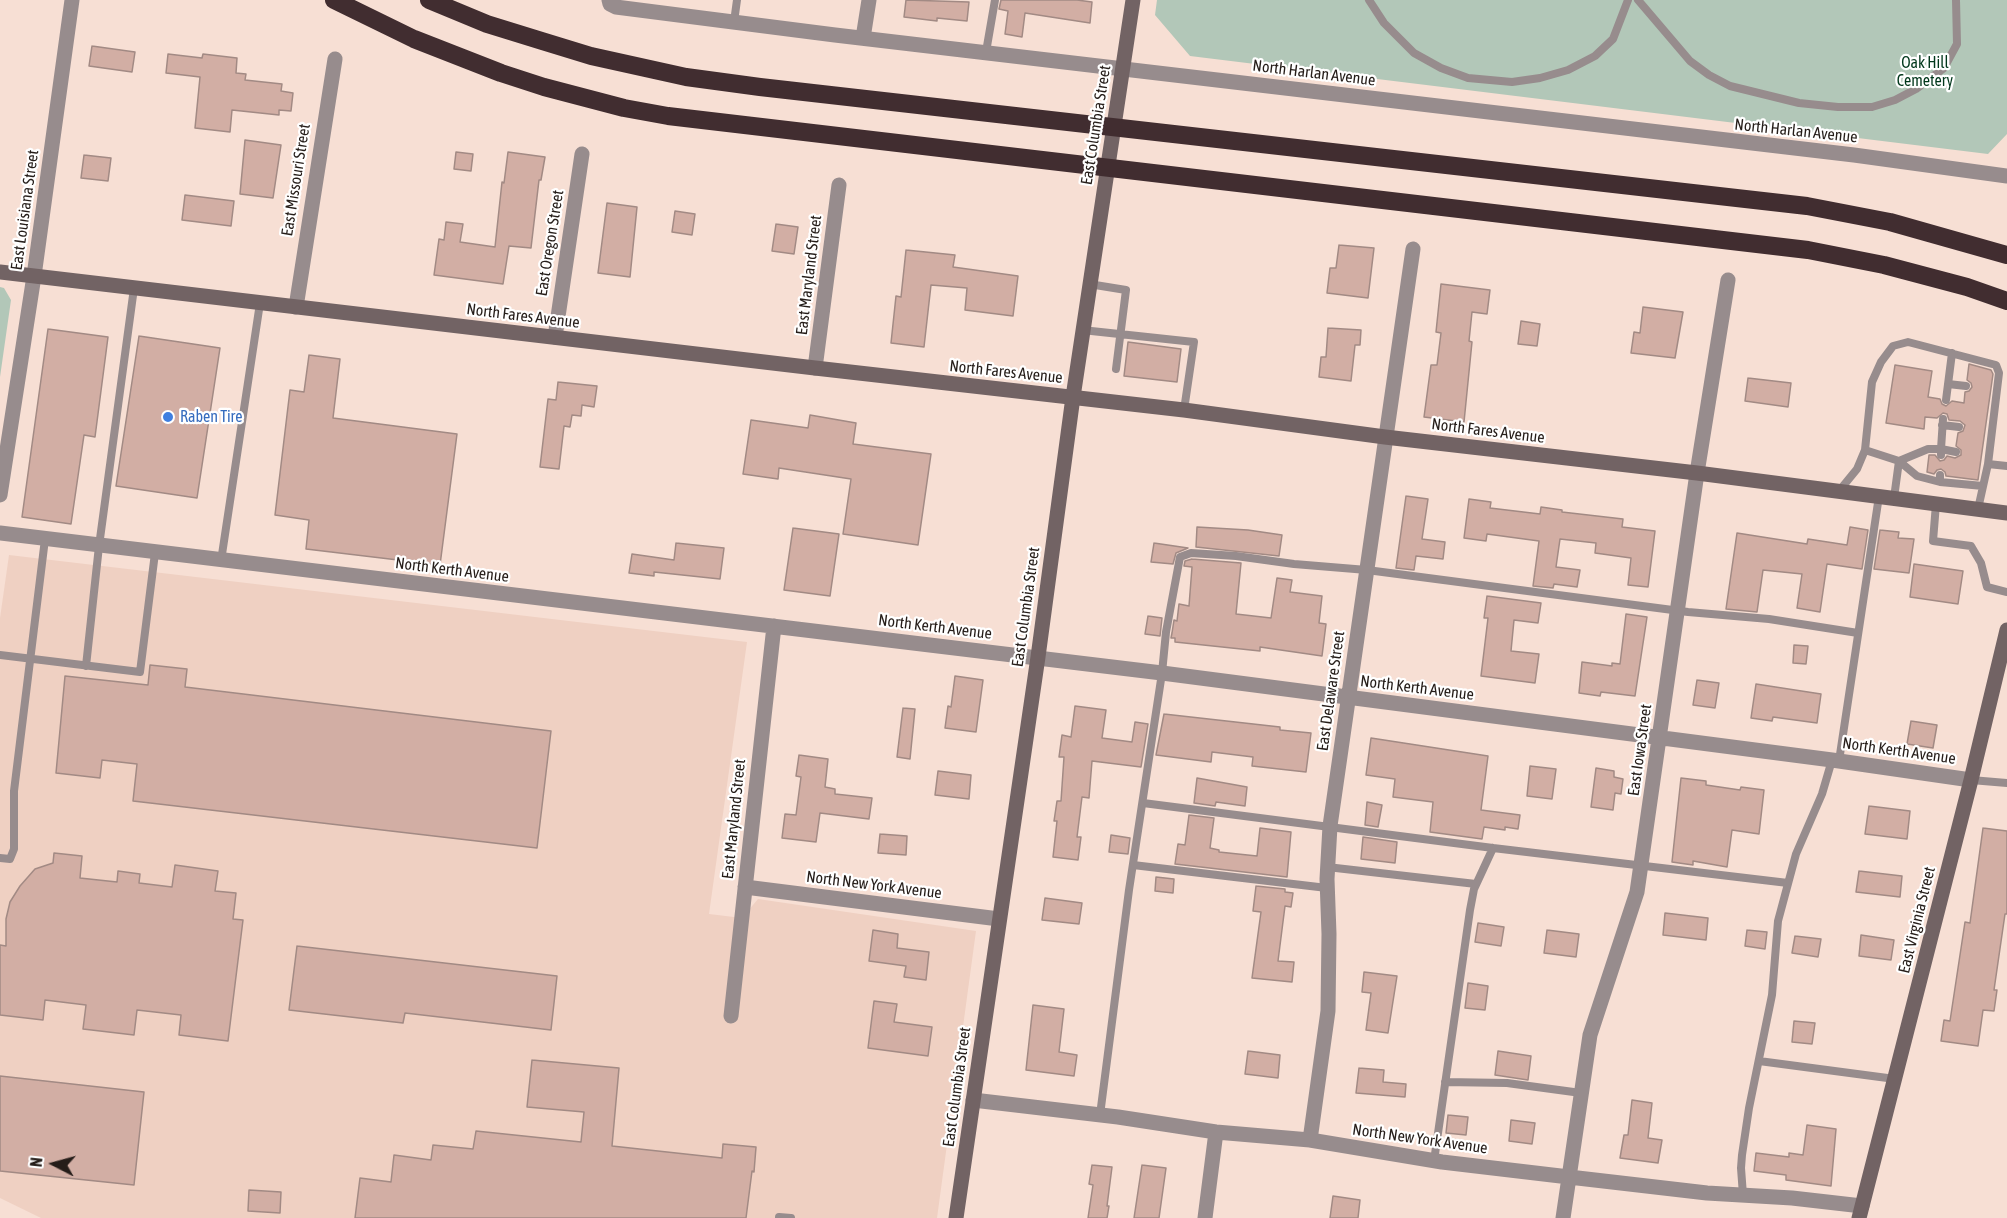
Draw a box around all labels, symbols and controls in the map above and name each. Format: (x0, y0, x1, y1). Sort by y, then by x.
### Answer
park label: Oak Hill Cemetery (1897, 53, 1953, 91)
street label: North Harlan Avenue (1252, 56, 1376, 90)
street label: East Columbia Street (1077, 64, 1115, 186)
street label: North Harlan Avenue (1734, 115, 1858, 147)
street label: East Missouri Street (278, 123, 314, 237)
street label: East Louisiana Street (7, 149, 43, 271)
street label: East Oregon Street (532, 189, 568, 297)
street label: East Maryland Street (792, 214, 826, 336)
street label: North Fares Avenue (465, 300, 581, 332)
street label: North Fares Avenue (948, 357, 1064, 387)
place label: Raben Tire (180, 407, 243, 427)
marker: Raben Tire (161, 410, 175, 424)
street label: North Fares Avenue (1430, 415, 1546, 447)
street label: East Columbia Street (1008, 546, 1044, 668)
street label: North Kerth Avenue (394, 554, 510, 586)
street label: North Kerth Avenue (877, 611, 993, 643)
street label: East Delaware Street (1313, 630, 1349, 752)
street label: North Kerth Avenue (1359, 672, 1475, 704)
street label: East Iowa Street (1624, 703, 1656, 797)
street label: North Kerth Avenue (1841, 734, 1957, 768)
street label: East Maryland Street (718, 758, 750, 880)
street label: East Virginia Street (1894, 865, 1940, 975)
street label: North New York Avenue (805, 867, 943, 903)
street label: East Columbia Street (939, 1026, 975, 1148)
street label: North New York Avenue (1351, 1120, 1489, 1158)
north arrow (24, 1134, 84, 1194)
text: N (27, 1156, 46, 1168)

